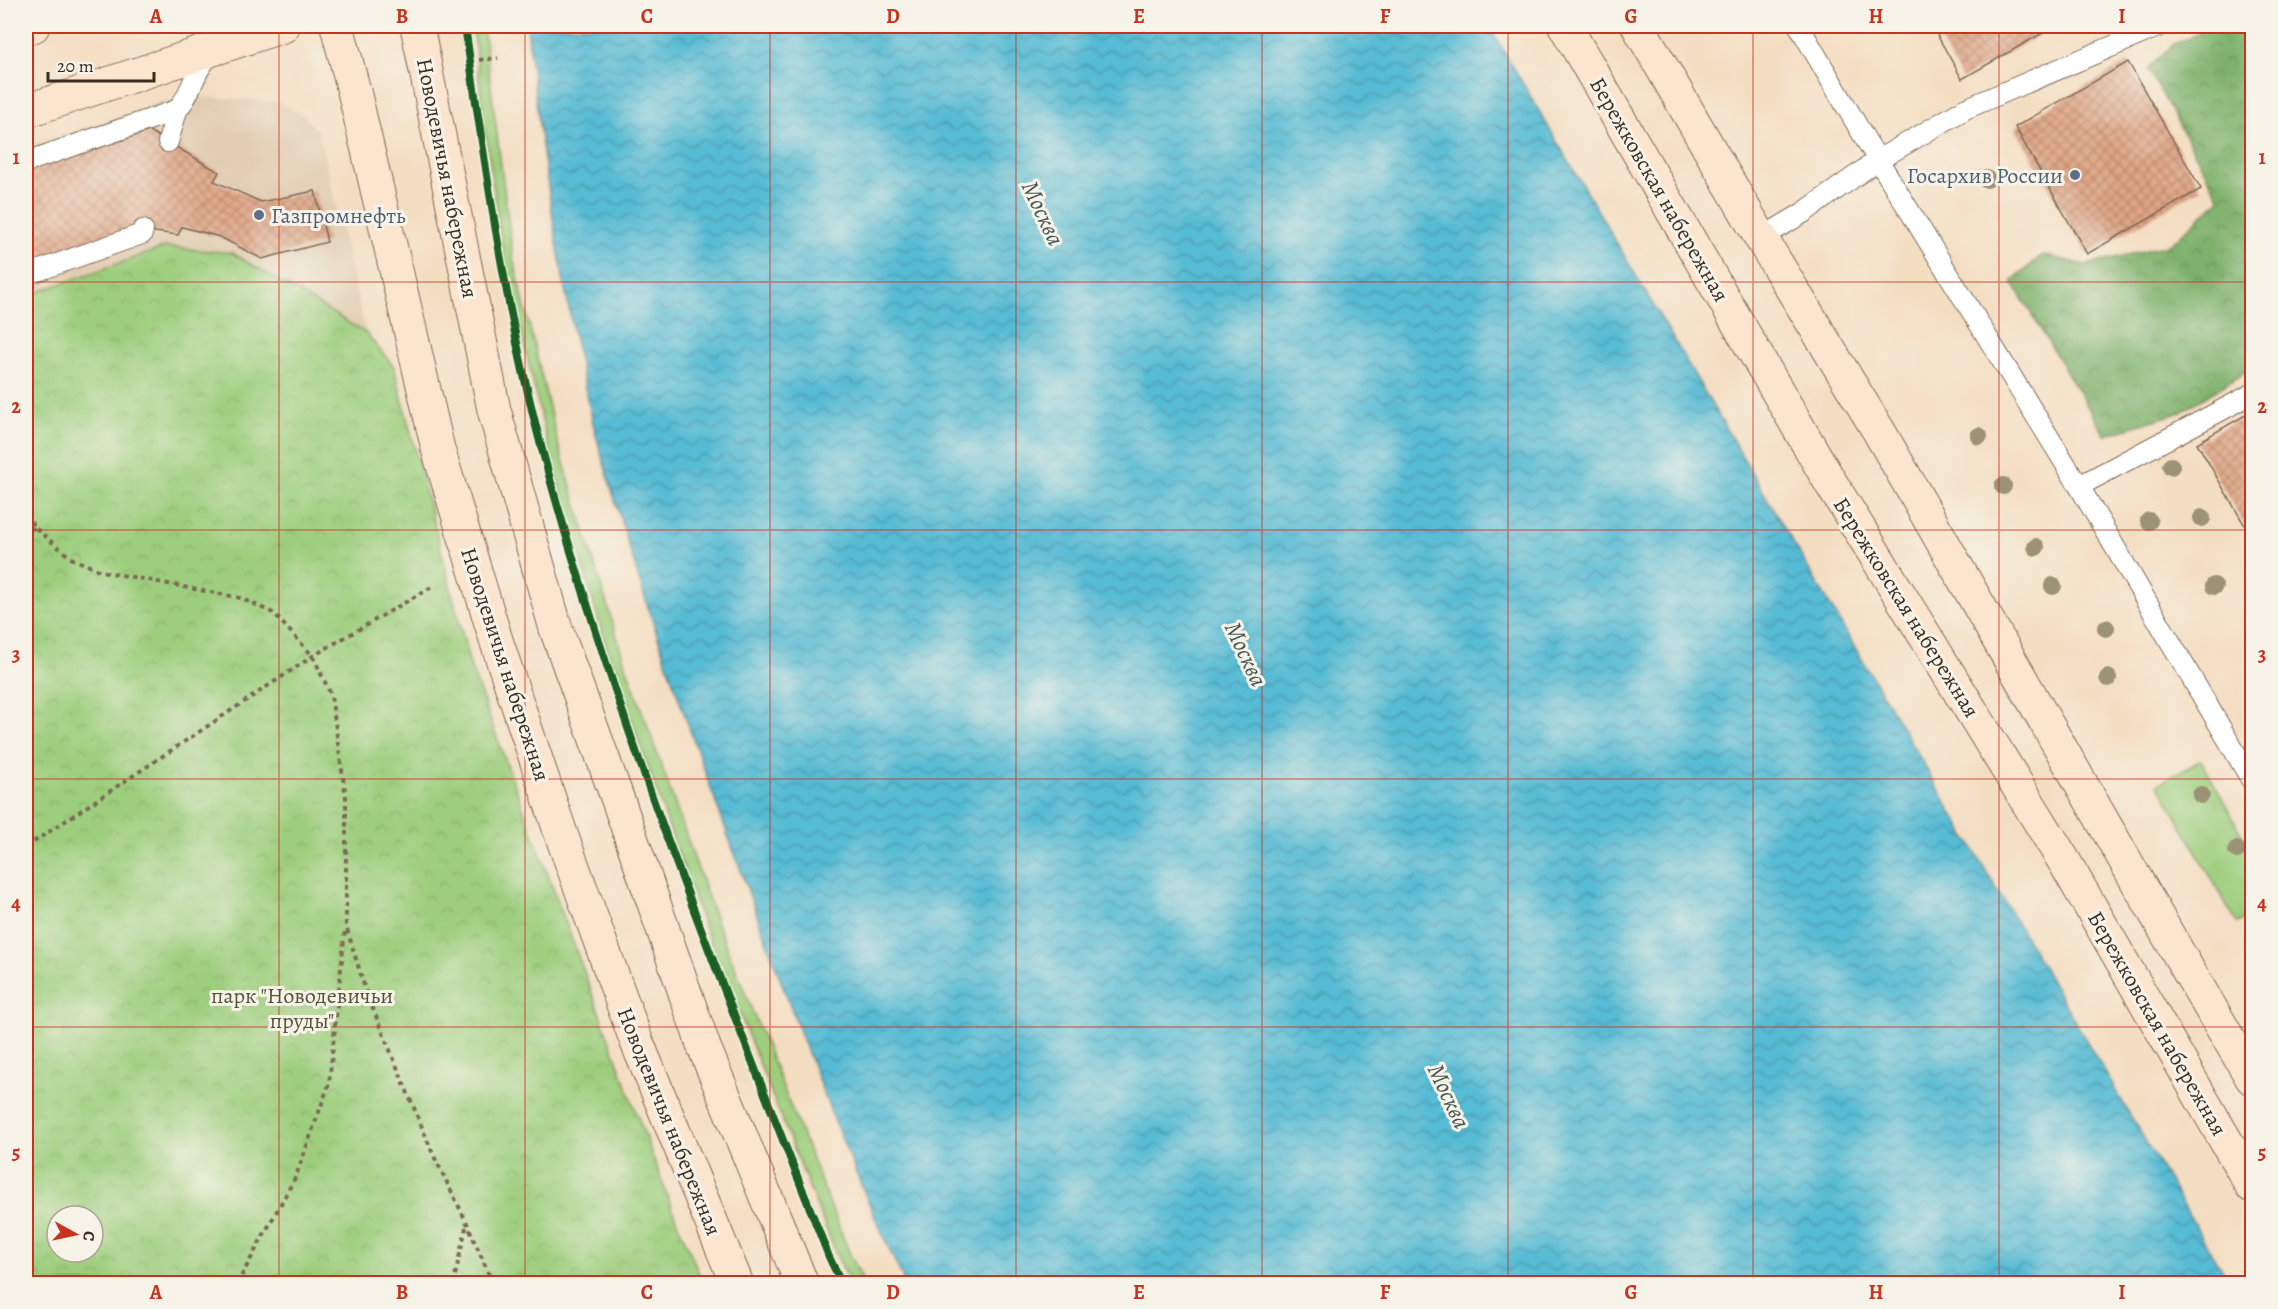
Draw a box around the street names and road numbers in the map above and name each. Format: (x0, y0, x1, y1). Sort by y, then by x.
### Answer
street label: Новодевичья набережная (409, 56, 485, 301)
street label: Бережковская набережная (1582, 72, 1736, 307)
street label: Бережковская набережная (1826, 492, 1986, 724)
street label: Новодевичья набережная (453, 544, 557, 785)
street label: Бережковская набережная (2080, 906, 2234, 1141)
street label: Новодевичья набережная (609, 1003, 729, 1240)

